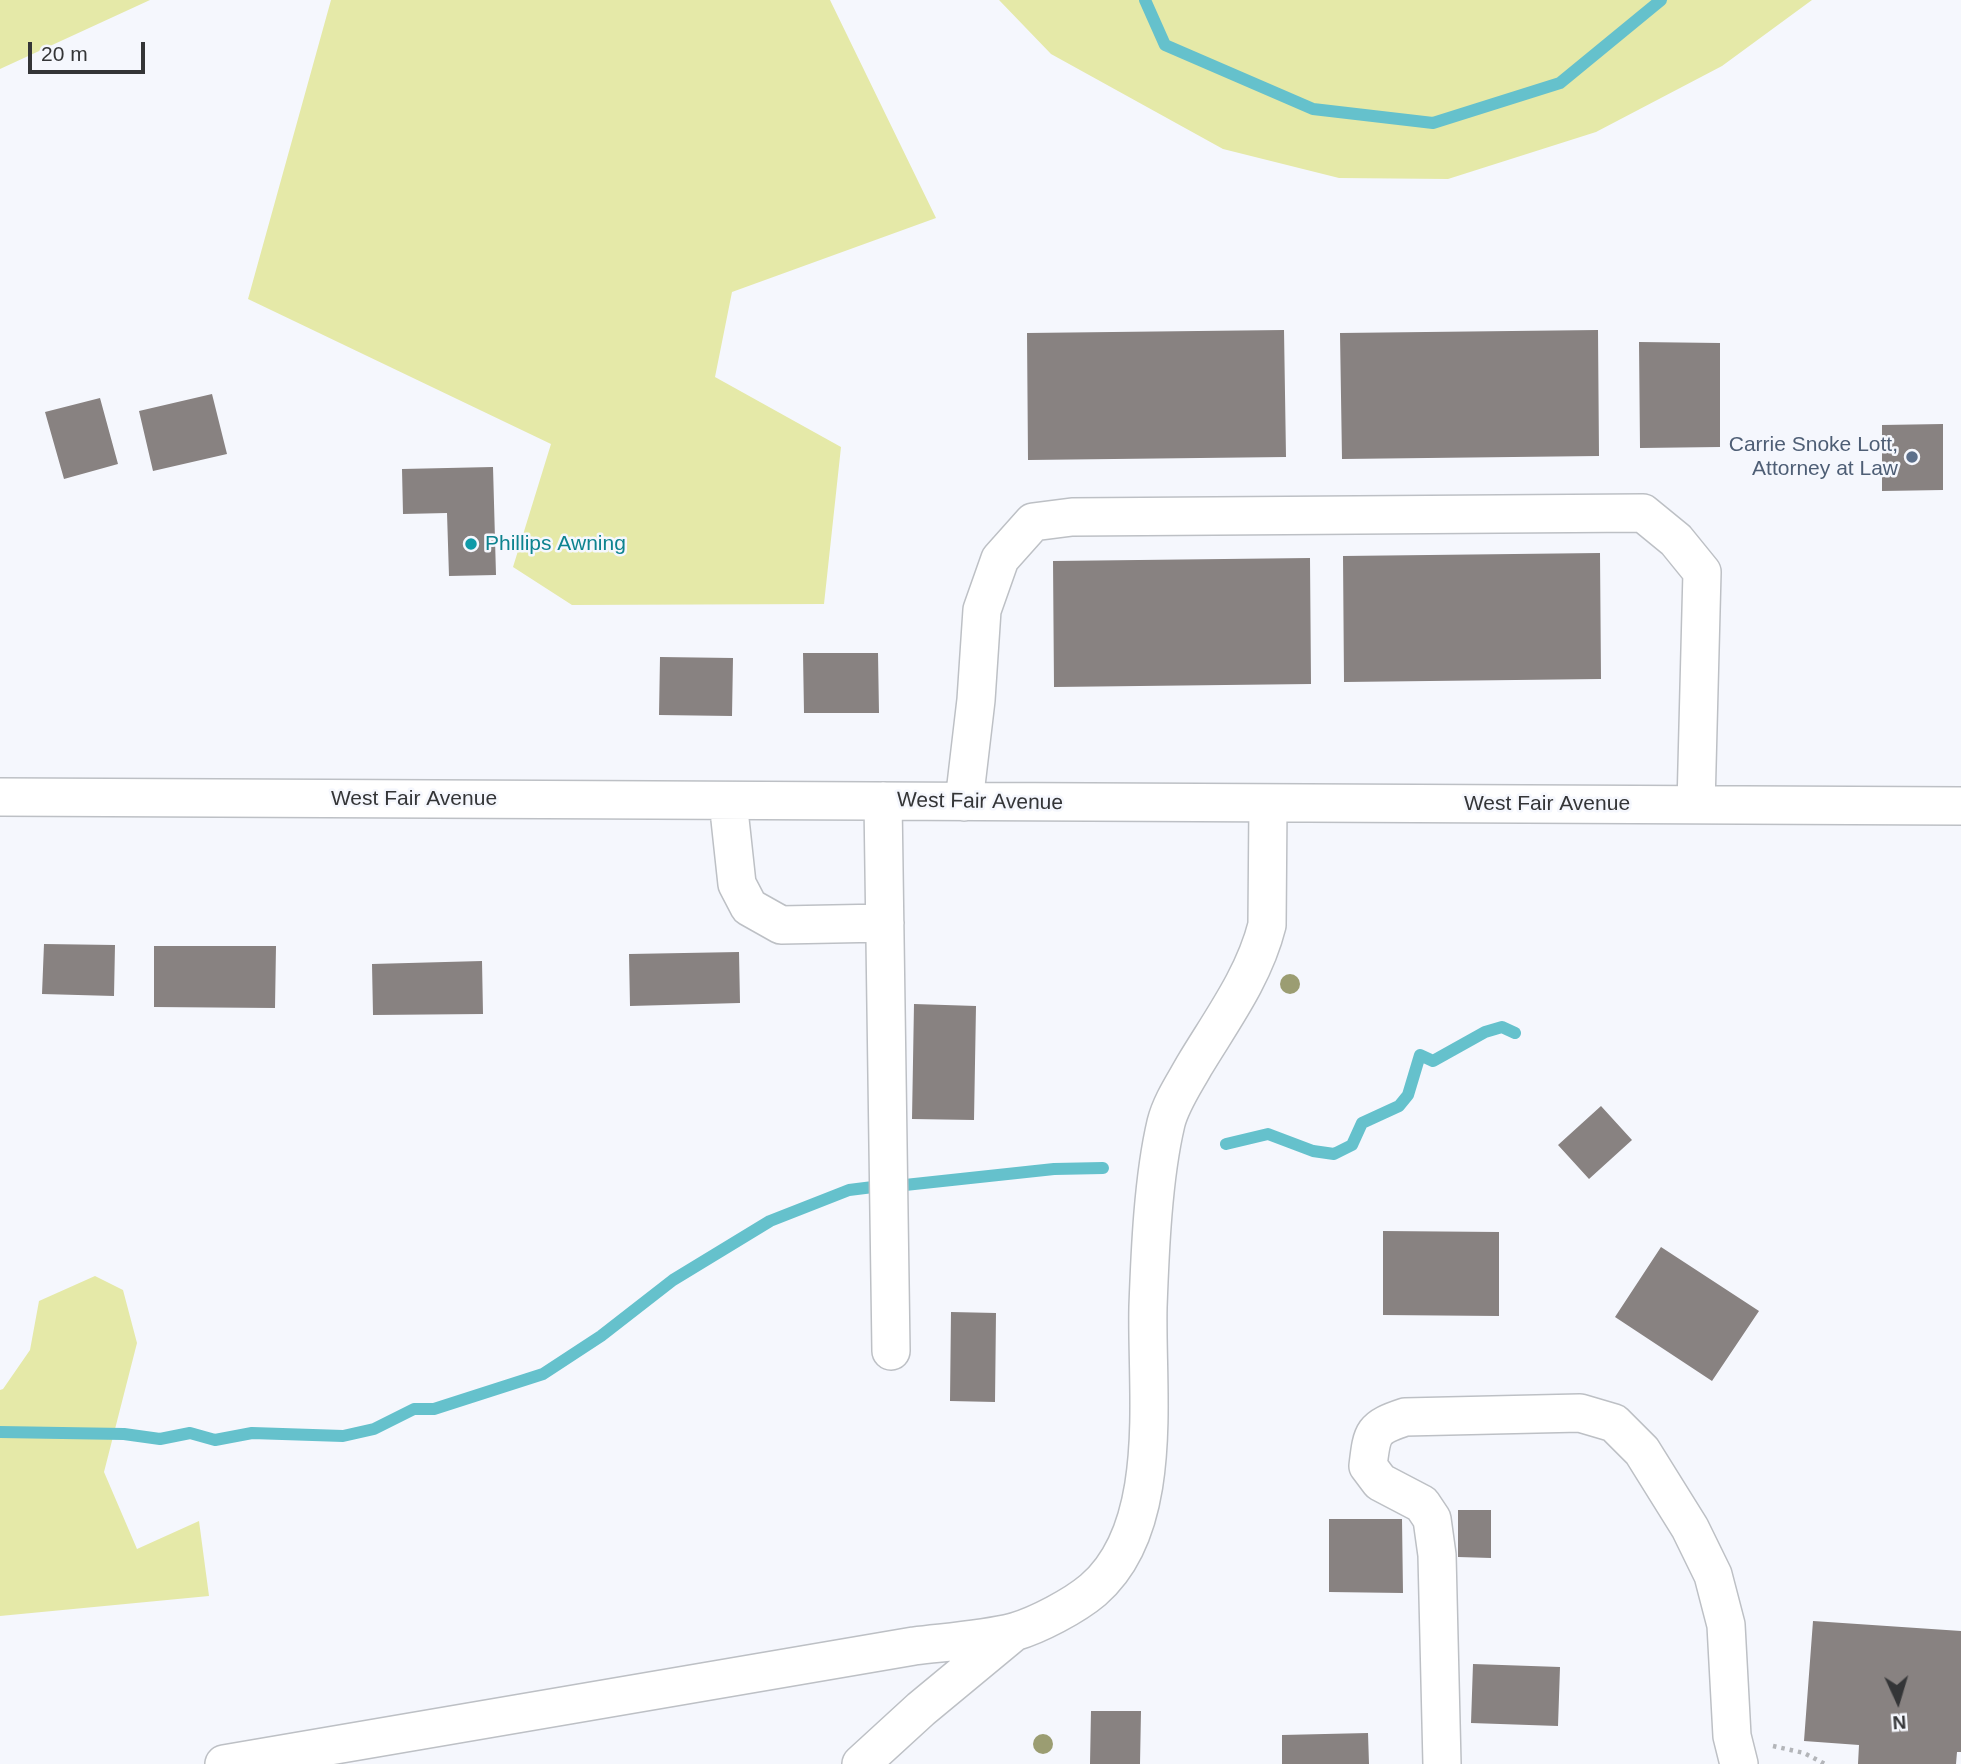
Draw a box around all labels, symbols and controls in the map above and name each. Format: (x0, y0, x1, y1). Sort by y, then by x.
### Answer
scale bar (32, 28, 149, 72)
text: 20 m (41, 42, 88, 65)
place label: Carrie Snoke Lott, Attorney at Law (1729, 432, 1898, 482)
marker: Carrie Snoke Lott, Attorney at Law (1904, 449, 1920, 465)
place label: Phillips Awning (485, 531, 626, 557)
marker: Phillips Awning (463, 536, 479, 552)
street label: West Fair Avenue (331, 786, 497, 812)
street label: West Fair Avenue (897, 788, 1063, 816)
street label: West Fair Avenue (1464, 791, 1630, 817)
north arrow (1863, 1666, 1933, 1736)
text: N (1892, 1711, 1907, 1733)

